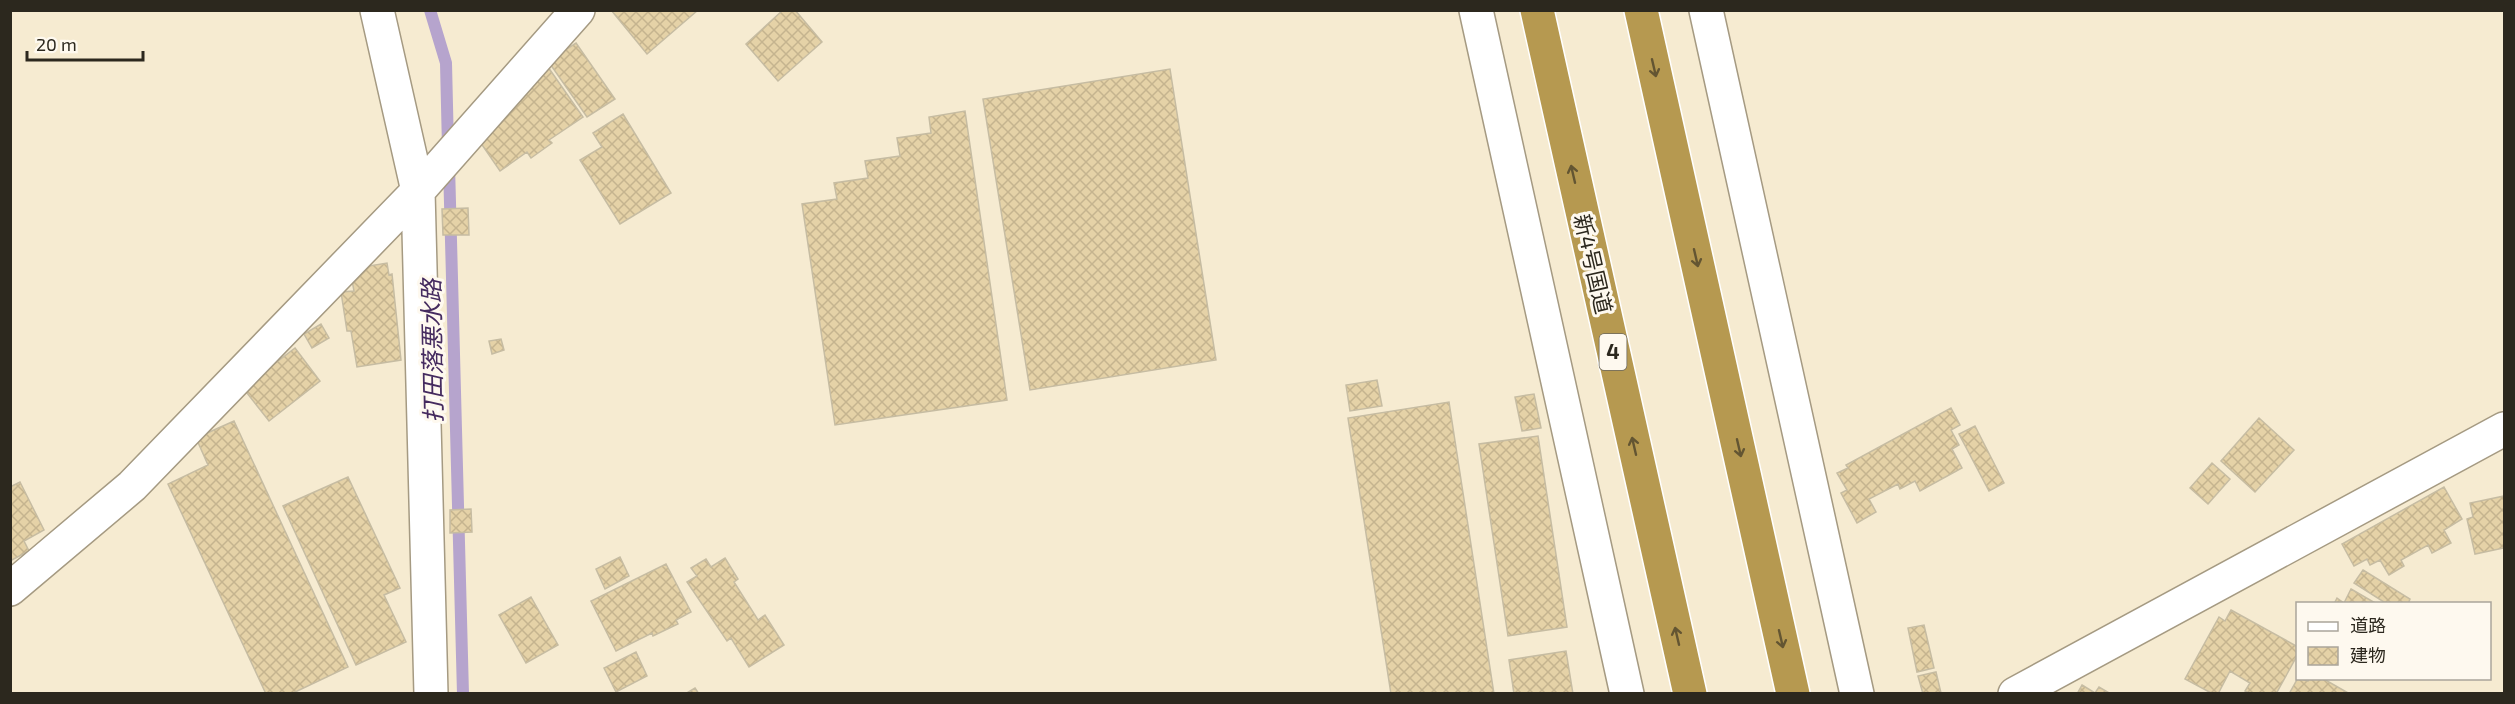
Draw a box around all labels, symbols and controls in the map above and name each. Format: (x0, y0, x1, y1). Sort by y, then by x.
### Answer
scale bar (27, 24, 142, 62)
text: 20 m (36, 33, 77, 55)
one-way arrow (1649, 57, 1660, 77)
one-way arrow (1567, 165, 1578, 184)
street label: 新4号国道 (1570, 211, 1618, 316)
one-way arrow (1691, 248, 1703, 267)
water label: 打田落悪水路 (416, 277, 447, 423)
road number: 4 (1600, 334, 1626, 370)
one-way arrow (1628, 437, 1640, 456)
one-way arrow (1733, 439, 1745, 458)
legend (2296, 602, 2491, 680)
text: 道路 (2350, 614, 2386, 636)
one-way arrow (1671, 627, 1682, 647)
one-way arrow (1776, 628, 1787, 648)
text: 建物 (2350, 644, 2386, 666)

